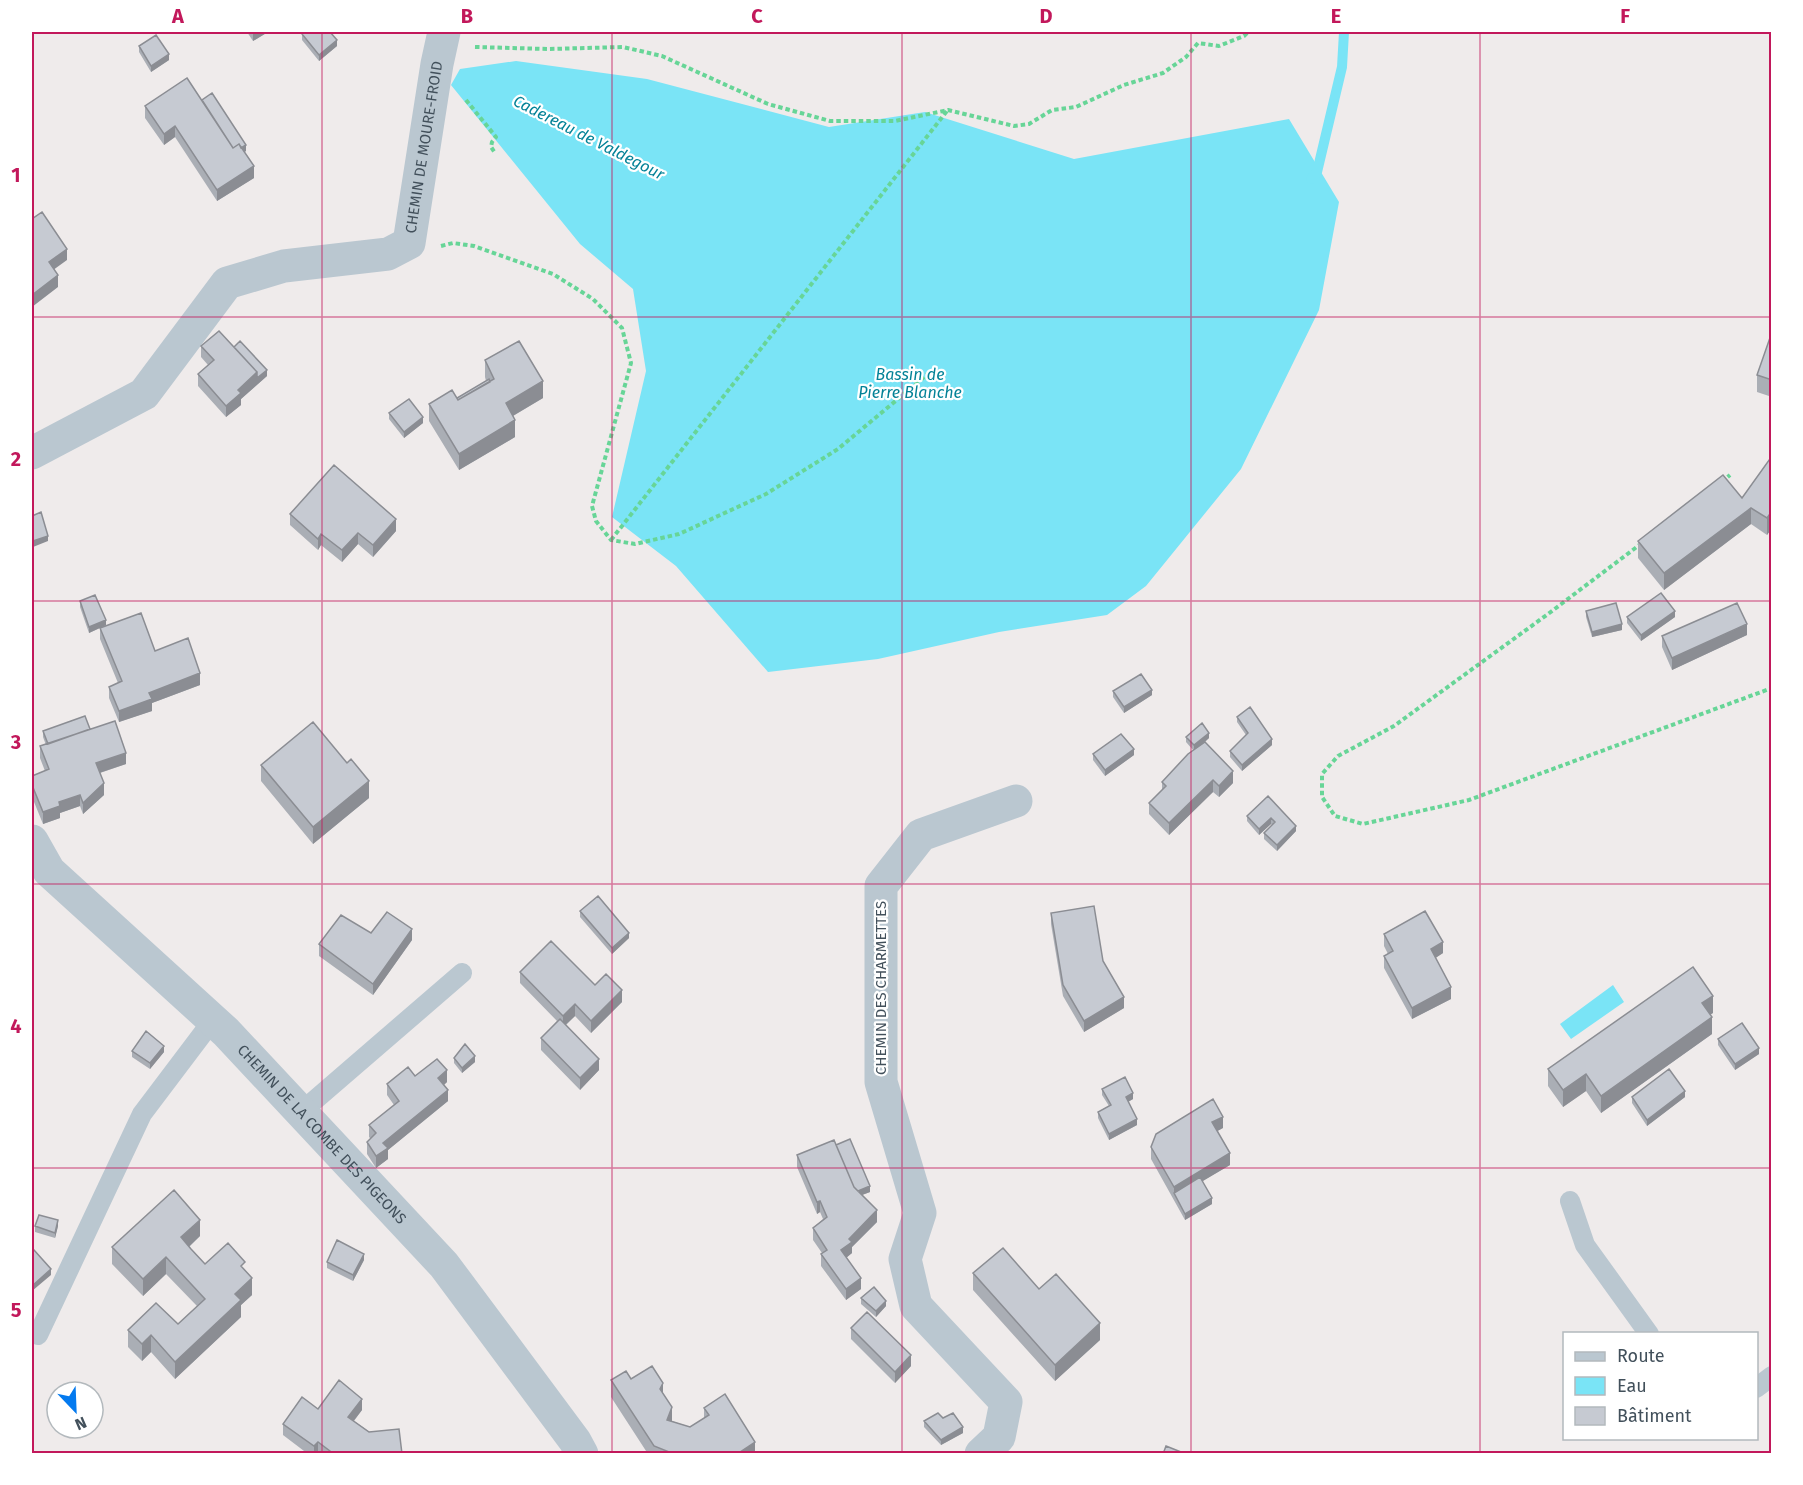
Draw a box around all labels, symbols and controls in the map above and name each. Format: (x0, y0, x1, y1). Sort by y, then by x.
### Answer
text: A (171, 4, 185, 28)
text: B (461, 4, 473, 28)
text: C (751, 4, 763, 28)
text: D (1039, 4, 1053, 28)
text: E (1331, 4, 1341, 28)
text: F (1620, 4, 1630, 28)
street label: CHEMIN DE MOURE-FROID (402, 60, 446, 235)
water label: Cadereau de Valdegour (510, 91, 668, 184)
text: 1 (11, 163, 21, 187)
water label: Bassin de Pierre Blanche (858, 365, 962, 402)
text: 2 (11, 447, 21, 471)
text: 3 (10, 730, 21, 754)
street label: CHEMIN DES CHARMETTES (872, 901, 890, 1075)
text: 4 (10, 1014, 22, 1038)
street label: CHEMIN DE LA COMBE DES PIGEONS (234, 1041, 410, 1228)
text: 5 (11, 1298, 22, 1322)
legend (1563, 1332, 1758, 1440)
text: Route (1617, 1345, 1665, 1367)
text: Eau (1617, 1375, 1647, 1397)
north arrow (45, 1380, 105, 1440)
text: Bâtiment (1617, 1405, 1692, 1427)
text: N (72, 1413, 89, 1434)

